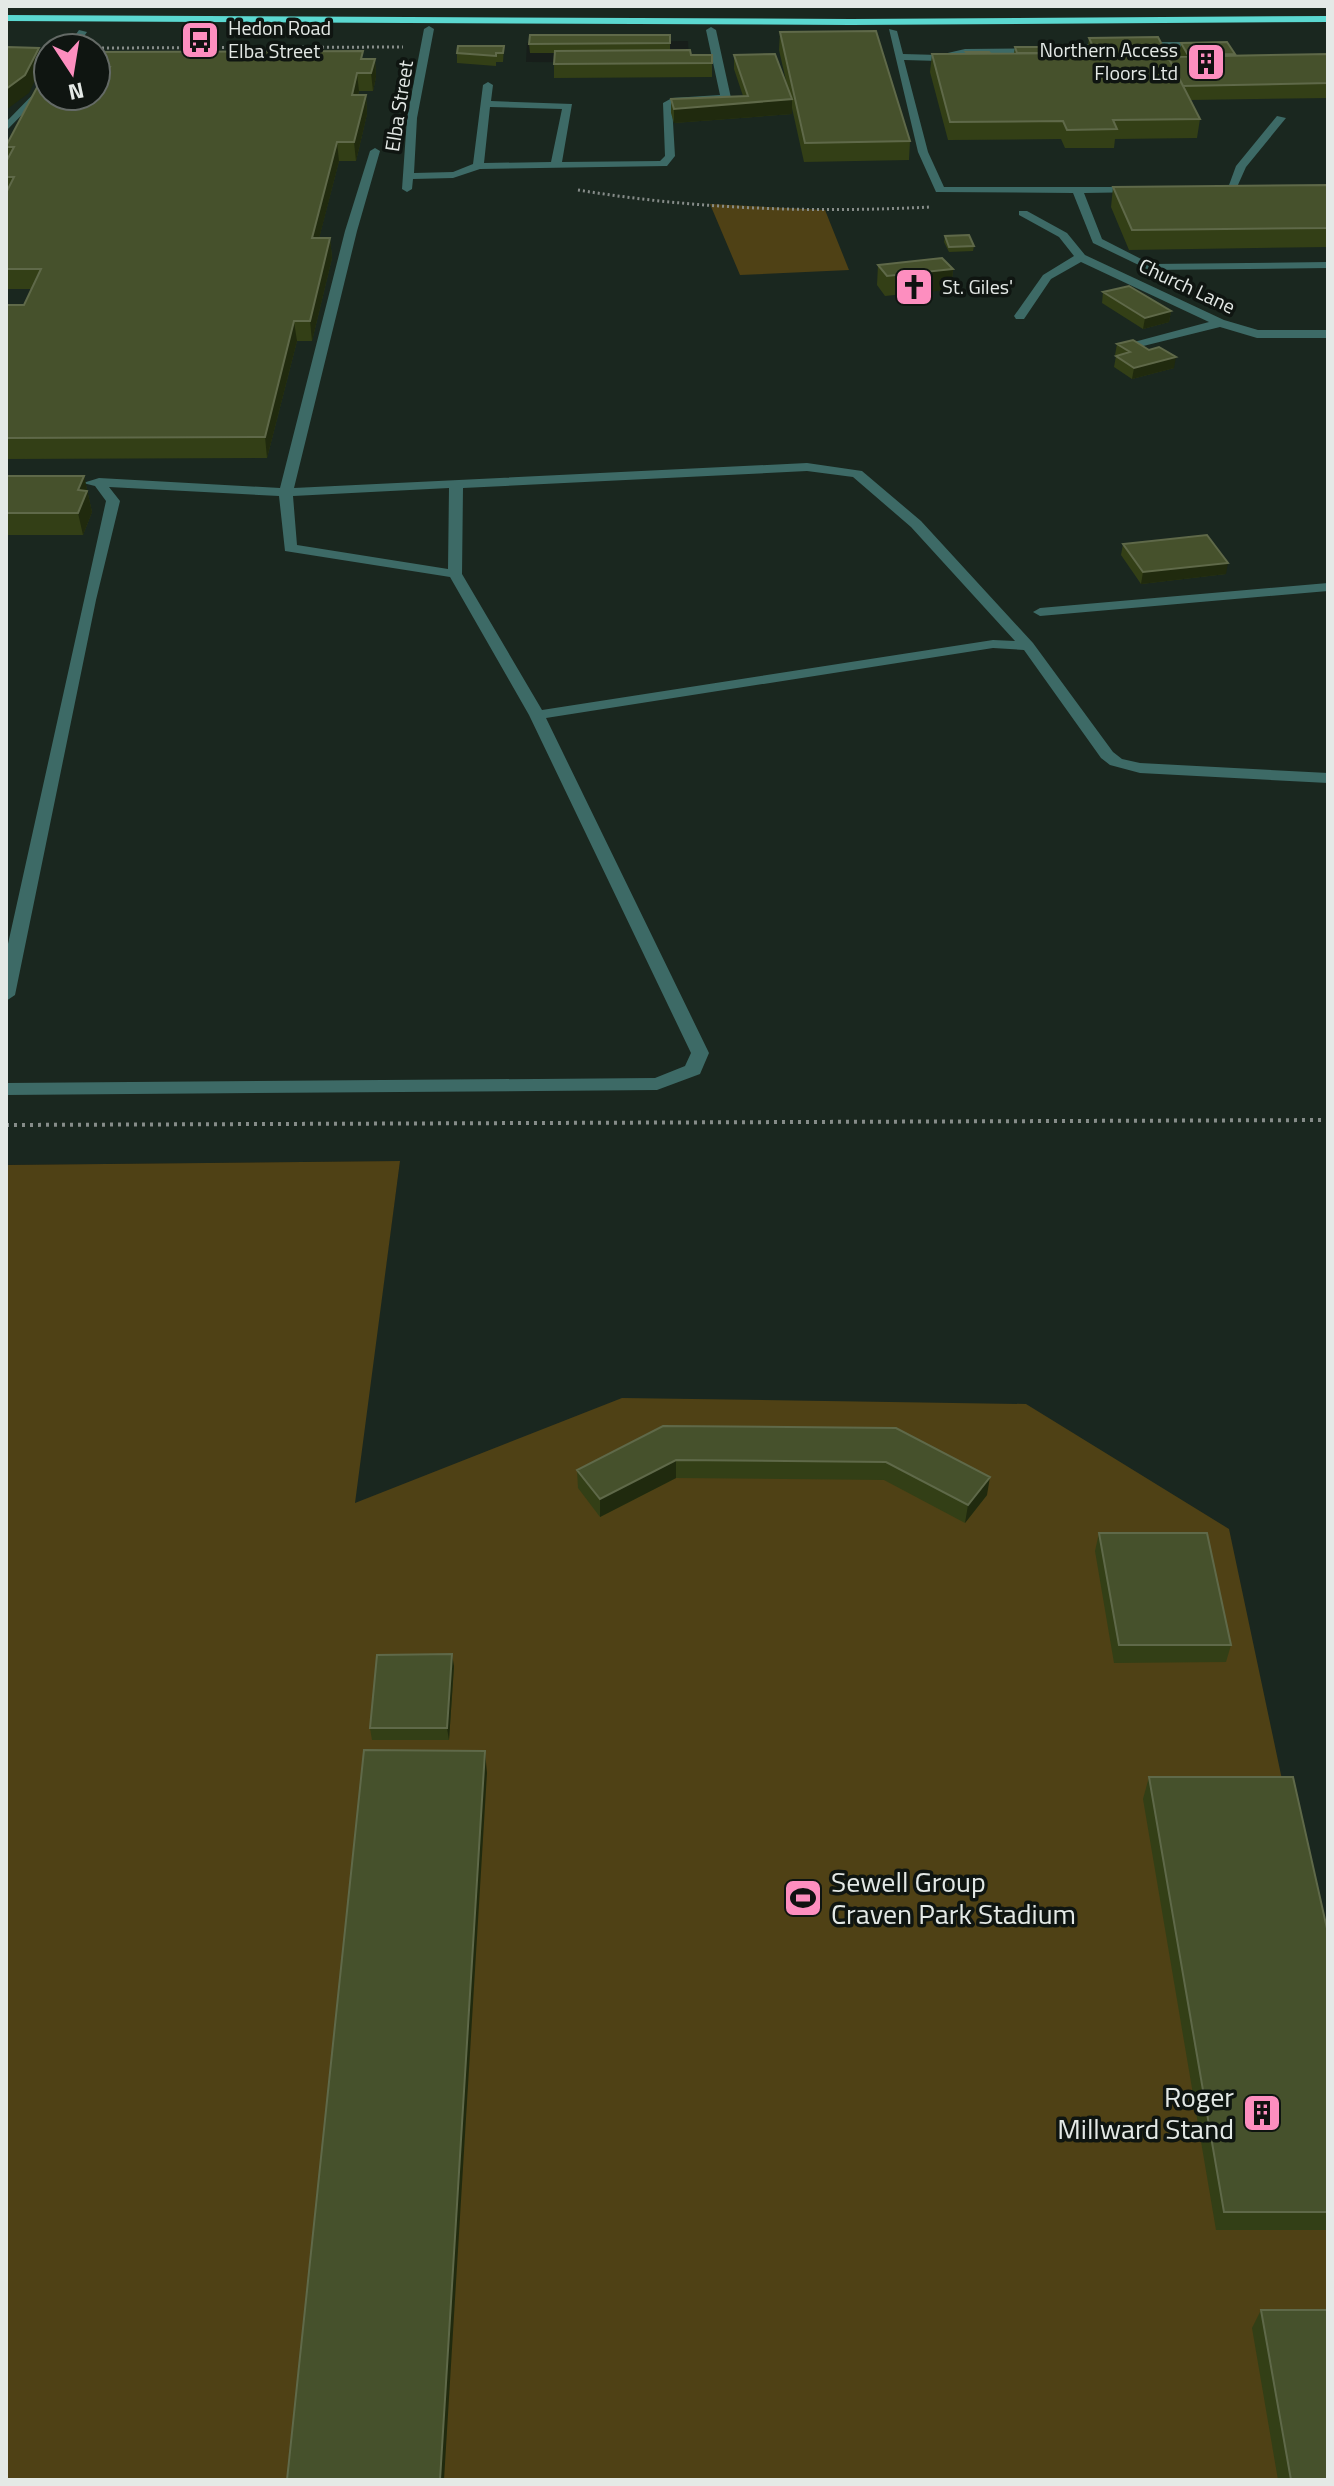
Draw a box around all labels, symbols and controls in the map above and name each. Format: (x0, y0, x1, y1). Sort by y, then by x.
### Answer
place label: Hedon Road Elba Street (228, 12, 331, 66)
bus stop icon: Hedon Road Elba Street (179, 19, 221, 61)
north arrow (32, 32, 112, 112)
place label: Northern Access Floors Ltd (1039, 34, 1178, 88)
building icon: Northern Access Floors Ltd (1185, 41, 1227, 83)
street label: Elba Street (376, 58, 421, 154)
text: N (65, 73, 87, 110)
street label: Church Lane (1134, 250, 1241, 321)
church icon: St. Giles' (893, 266, 935, 308)
place label: St. Giles' (942, 271, 1013, 302)
place label: Sewell Group Craven Park Stadium (831, 1860, 1076, 1935)
sports icon: Sewell Group Craven Park Stadium (782, 1877, 824, 1919)
place label: Roger Millward Stand (1057, 2075, 1234, 2150)
building icon: Roger Millward Stand (1241, 2092, 1283, 2134)

